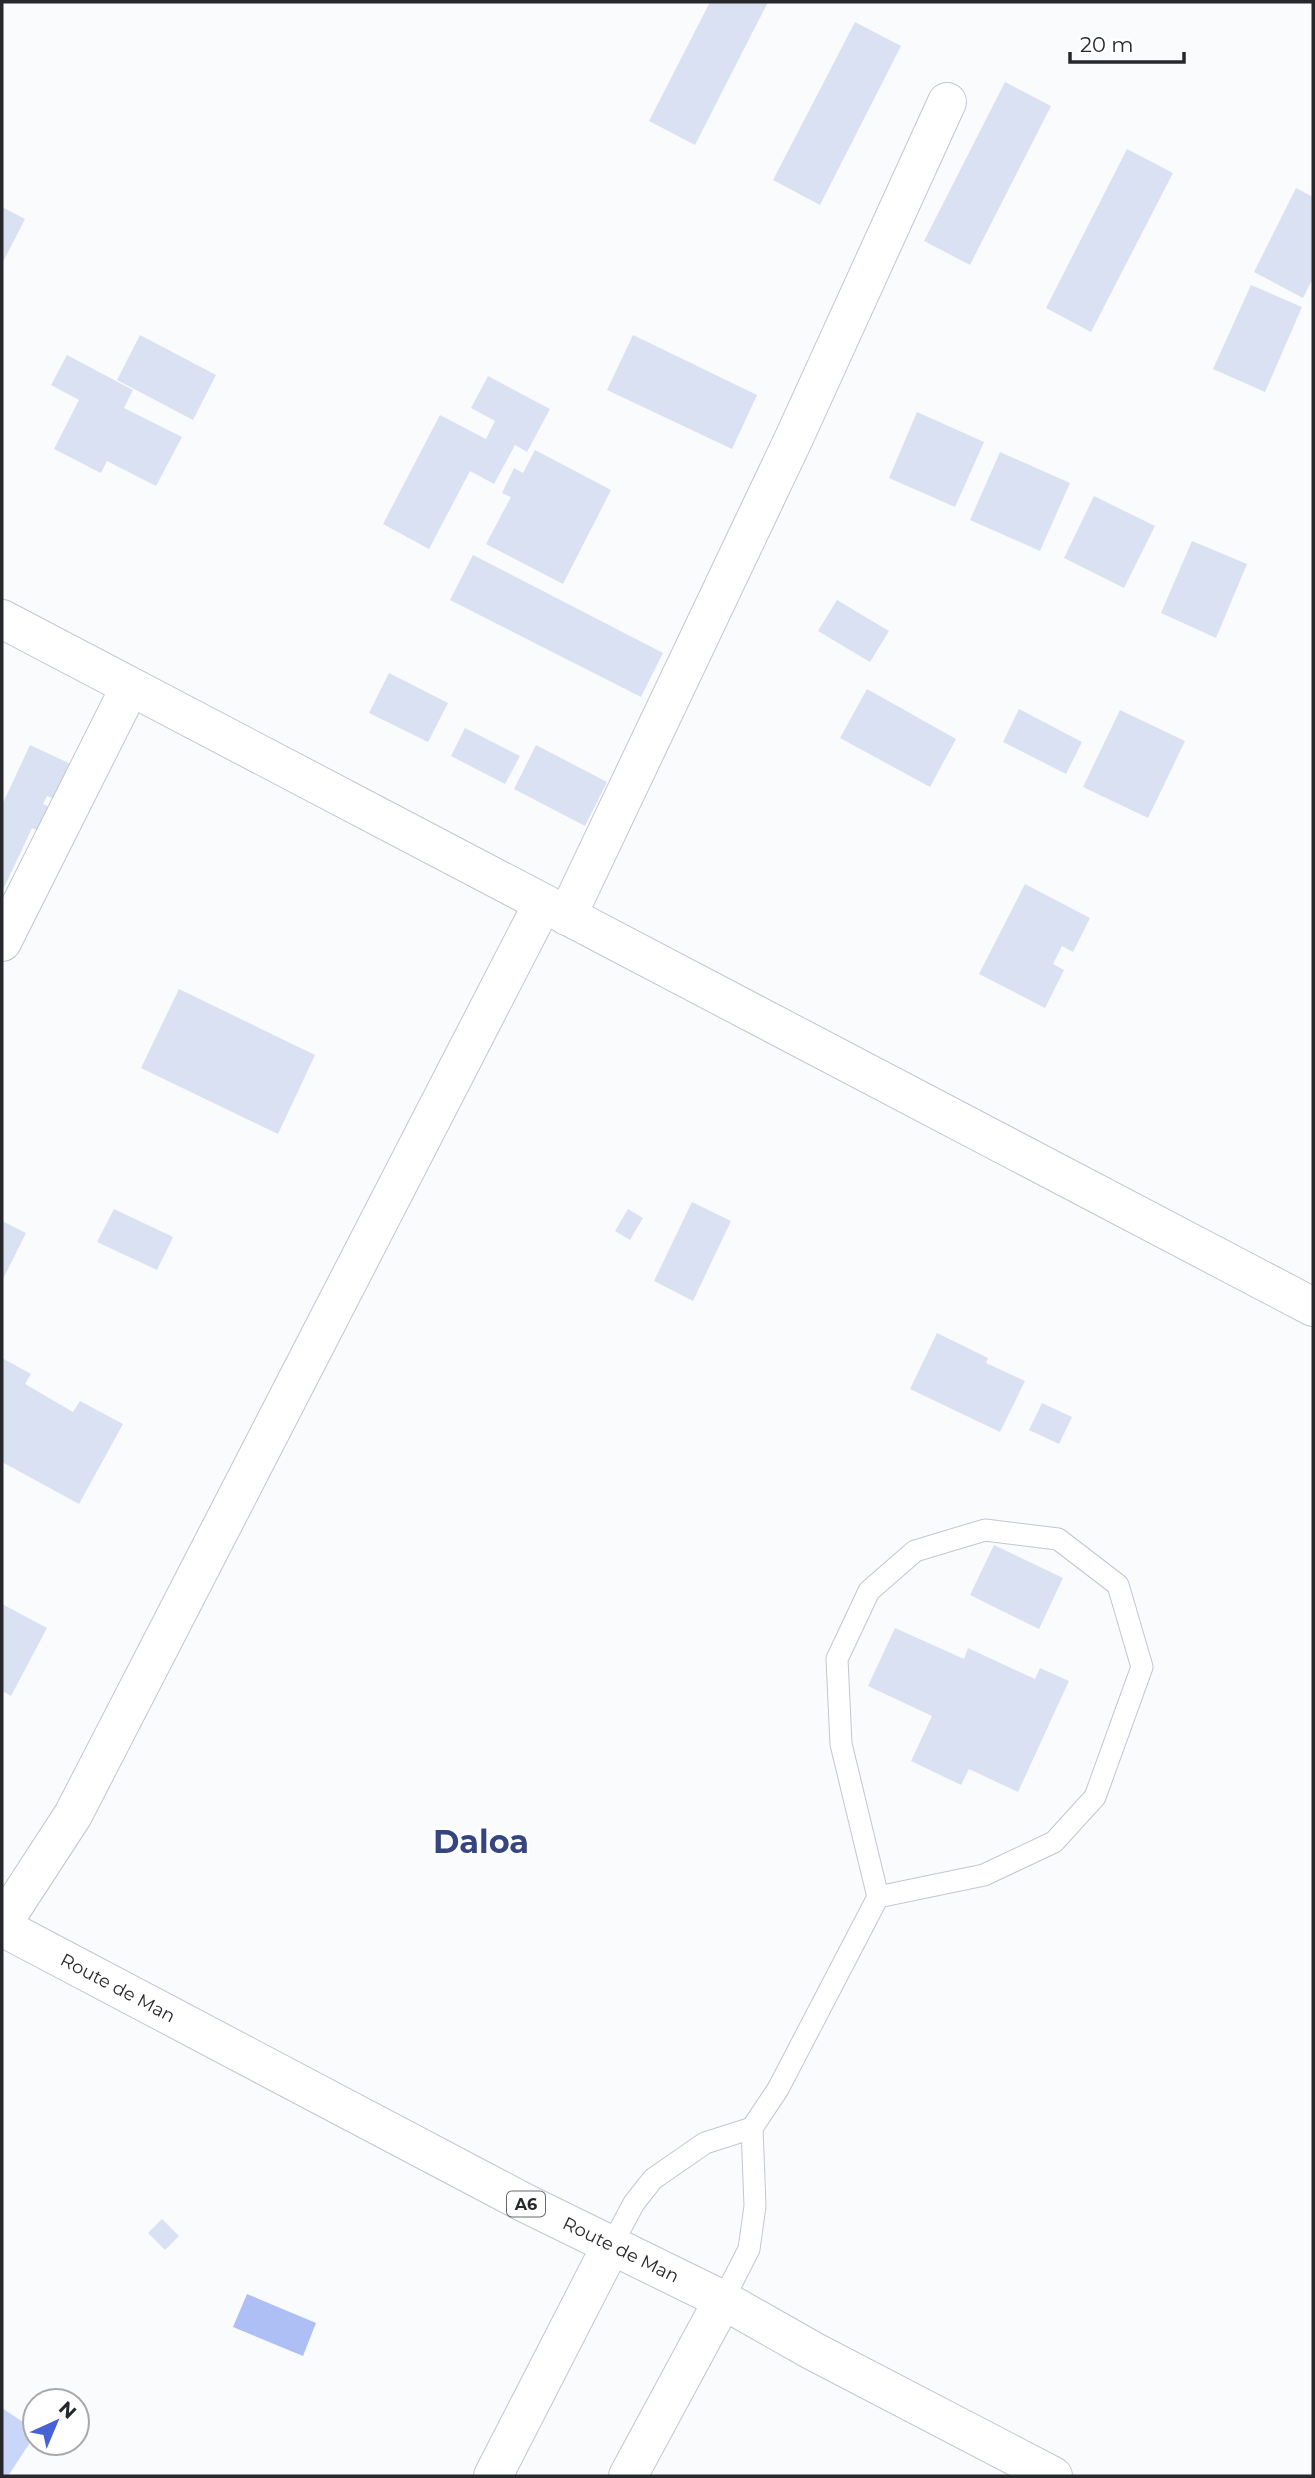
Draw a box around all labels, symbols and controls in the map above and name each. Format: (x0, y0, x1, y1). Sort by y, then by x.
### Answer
scale bar (1070, 21, 1184, 65)
text: 20 m (1080, 32, 1134, 57)
district label: Daloa (433, 1822, 529, 1861)
street label: Route de Man (57, 1949, 179, 2027)
road number: A6 (507, 2192, 545, 2216)
street label: Route de Man (559, 2212, 683, 2288)
north arrow (21, 2387, 91, 2457)
text: N (54, 2397, 81, 2424)

